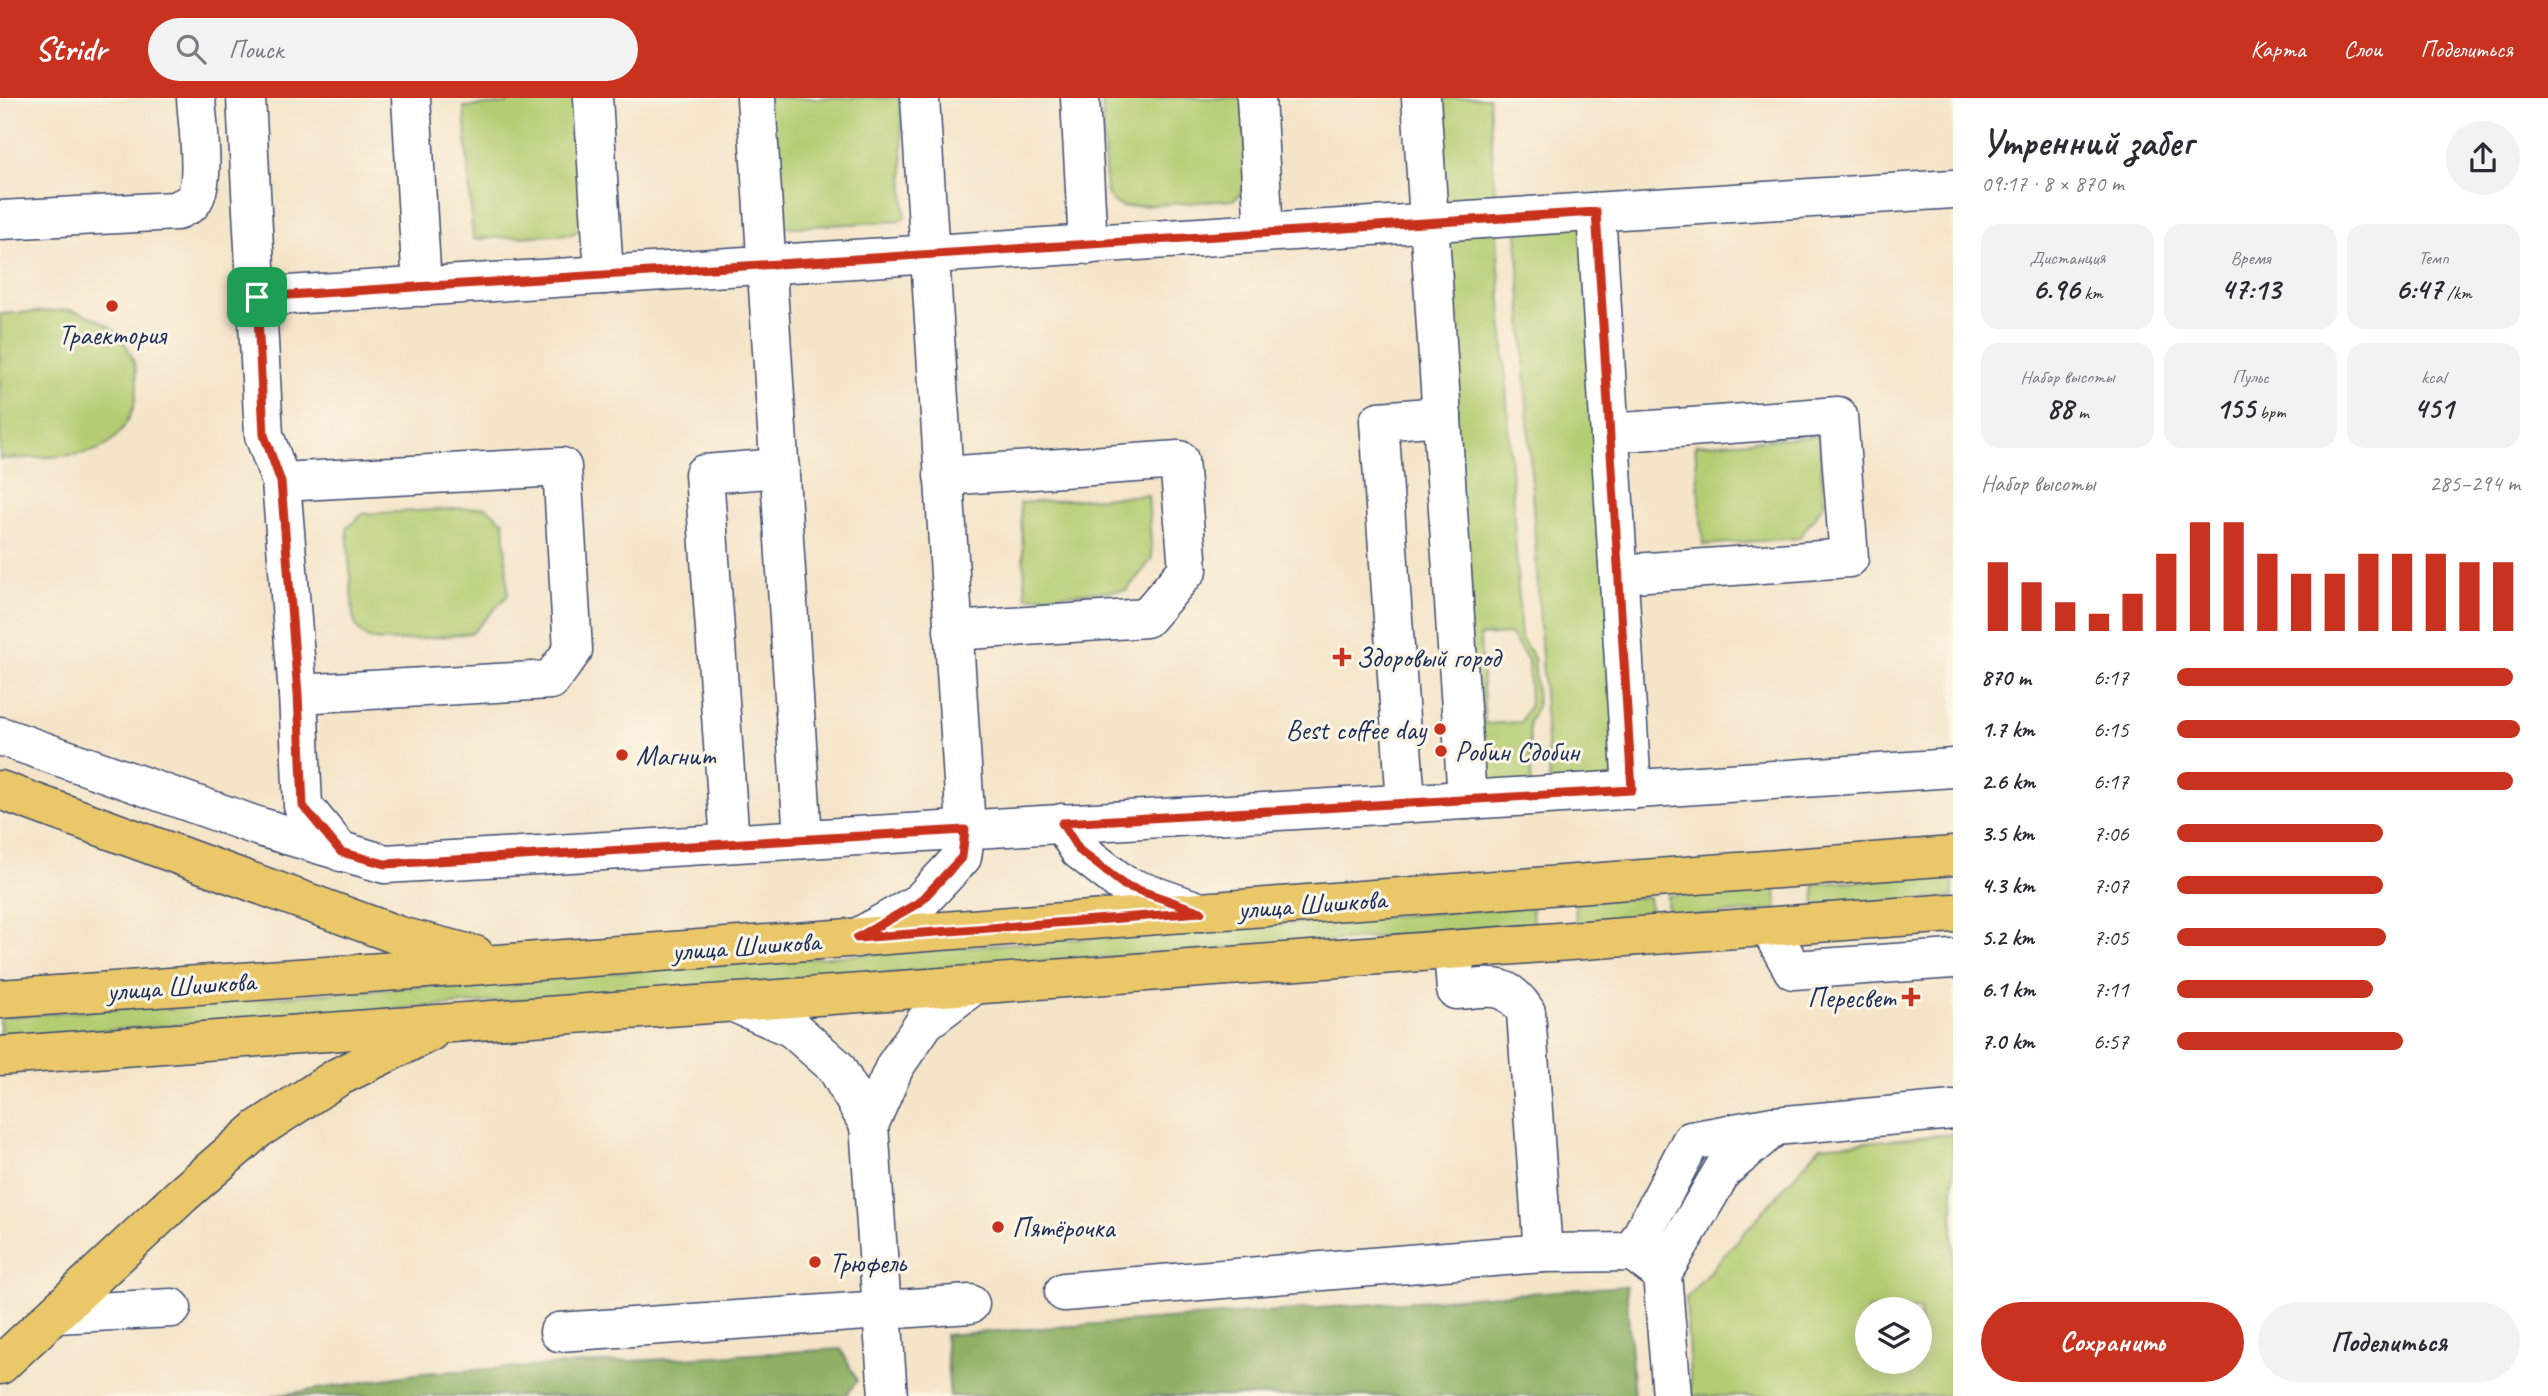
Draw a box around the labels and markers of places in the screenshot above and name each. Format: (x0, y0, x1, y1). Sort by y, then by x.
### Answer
pin (227, 267, 287, 327)
marker: Траектория (104, 298, 120, 314)
place label: Траектория (58, 317, 168, 352)
place label: Здоровый город (1356, 640, 1503, 675)
marker: Здоровый город (1334, 649, 1350, 665)
place label: Best coffee day (1286, 712, 1428, 747)
marker: Best coffee day (1432, 721, 1448, 737)
place label: Робин Сдобин (1455, 734, 1581, 769)
place label: Магнит (636, 738, 717, 773)
marker: Робин Сдобин (1433, 743, 1449, 759)
marker: Магнит (614, 747, 630, 763)
place label: Пересвет (1808, 980, 1897, 1015)
marker: Пересвет (1901, 987, 1921, 1007)
place label: Пятёрочка (1012, 1210, 1116, 1245)
marker: Пятёрочка (990, 1219, 1006, 1235)
place label: Трюфель (829, 1245, 908, 1280)
marker: Трюфель (807, 1254, 823, 1270)

